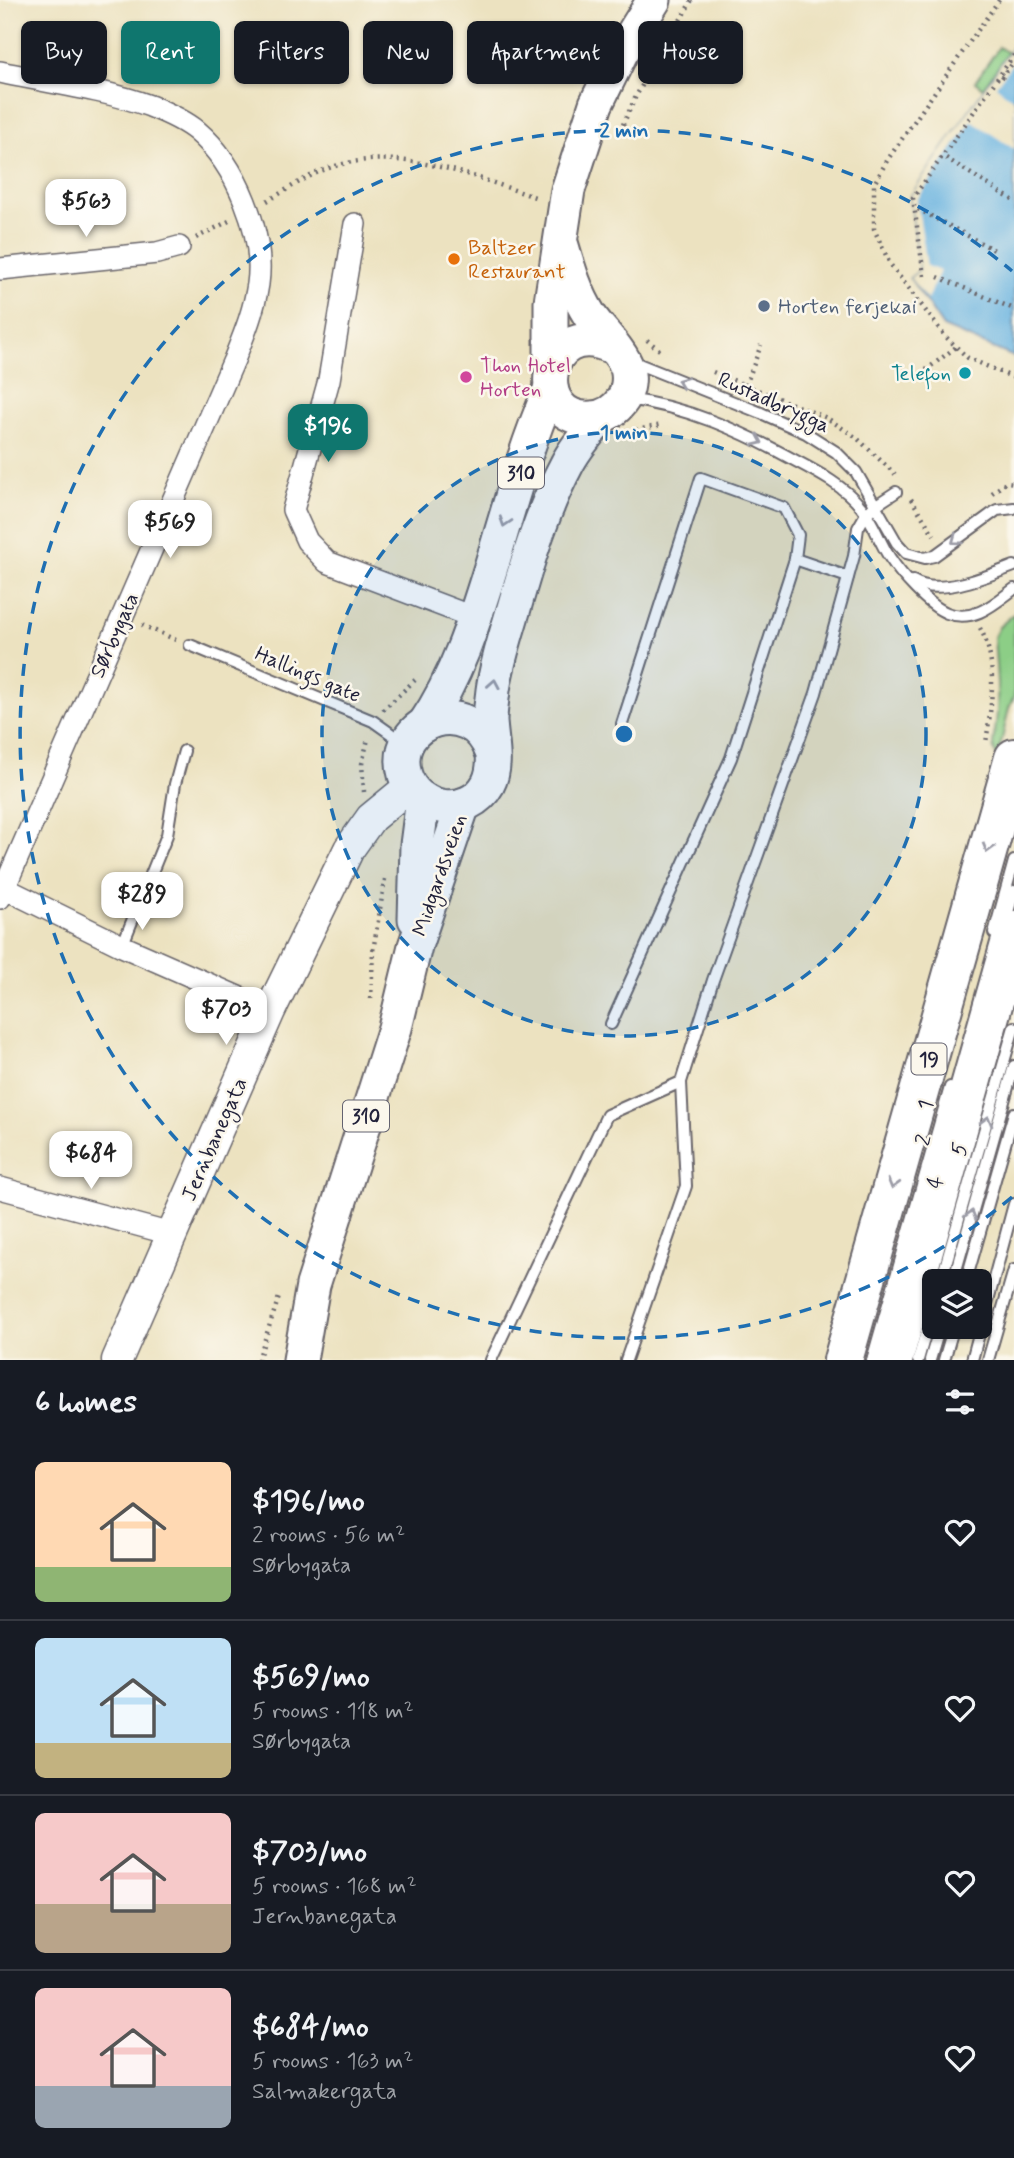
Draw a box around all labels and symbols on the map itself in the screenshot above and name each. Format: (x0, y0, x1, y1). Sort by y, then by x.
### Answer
text: 2 min (599, 117, 649, 145)
pin: $563 (45, 180, 127, 239)
place label: Baltzer Restaurant (468, 234, 566, 286)
marker: Baltzer Restaurant (446, 251, 462, 267)
place label: Horten ferjekai (778, 293, 917, 321)
marker: Horten ferjekai (756, 298, 772, 314)
place label: Thon Hotel Horten (480, 352, 571, 404)
place label: Telefon (891, 360, 951, 390)
marker: Telefon (957, 365, 973, 381)
street label: Rustadbrygga (712, 366, 834, 442)
marker: Thon Hotel Horten (458, 369, 474, 385)
one-way arrow (677, 377, 689, 391)
pin: $196 (287, 405, 369, 464)
text: 1 min (600, 419, 648, 447)
one-way arrow (751, 433, 763, 447)
road number: 310 (498, 458, 544, 488)
pin: $569 (129, 500, 211, 560)
one-way arrow (499, 515, 513, 528)
one-way arrow (951, 531, 964, 544)
street label: Sørbygata (84, 588, 146, 682)
street label: Hallings gate (250, 640, 365, 712)
one-way arrow (486, 678, 501, 690)
centre of rings (612, 722, 636, 746)
street label: Midgardsveien (406, 811, 475, 940)
one-way arrow (982, 841, 997, 853)
pin: $289 (101, 872, 183, 932)
pin: $703 (185, 988, 267, 1047)
road number: 19 (912, 1044, 946, 1074)
street label: Jernbanegata (175, 1073, 256, 1206)
street label: 1 (911, 1097, 941, 1114)
road number: 310 (343, 1100, 389, 1132)
one-way arrow (979, 1115, 993, 1127)
street label: 2 (909, 1131, 939, 1149)
pin: $684 (50, 1132, 132, 1191)
street label: 5 (945, 1139, 975, 1159)
street label: 4 (921, 1173, 951, 1192)
one-way arrow (887, 1178, 902, 1190)
one-way arrow (963, 1210, 978, 1222)

